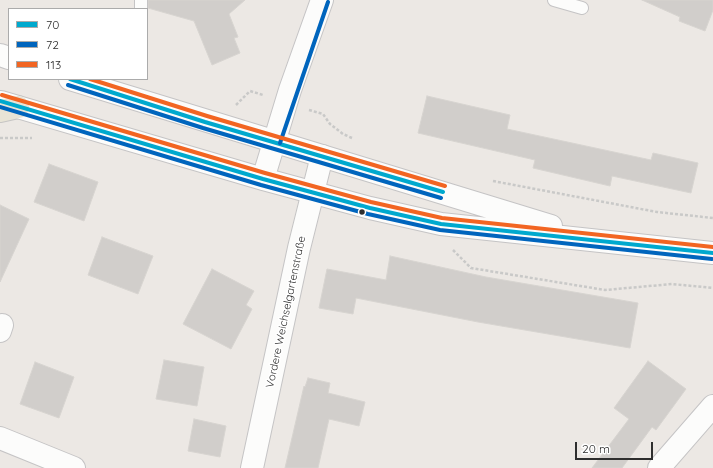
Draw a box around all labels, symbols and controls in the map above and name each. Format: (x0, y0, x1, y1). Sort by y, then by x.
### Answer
legend (8, 8, 148, 80)
text: 70 (46, 17, 59, 32)
text: 72 (46, 37, 59, 52)
text: 113 (46, 57, 61, 72)
unlabelled marker (357, 207, 367, 217)
street label: Vordere Weichselgartenstraße (263, 235, 309, 389)
scale bar (577, 434, 655, 460)
text: 20 m (582, 441, 610, 456)

